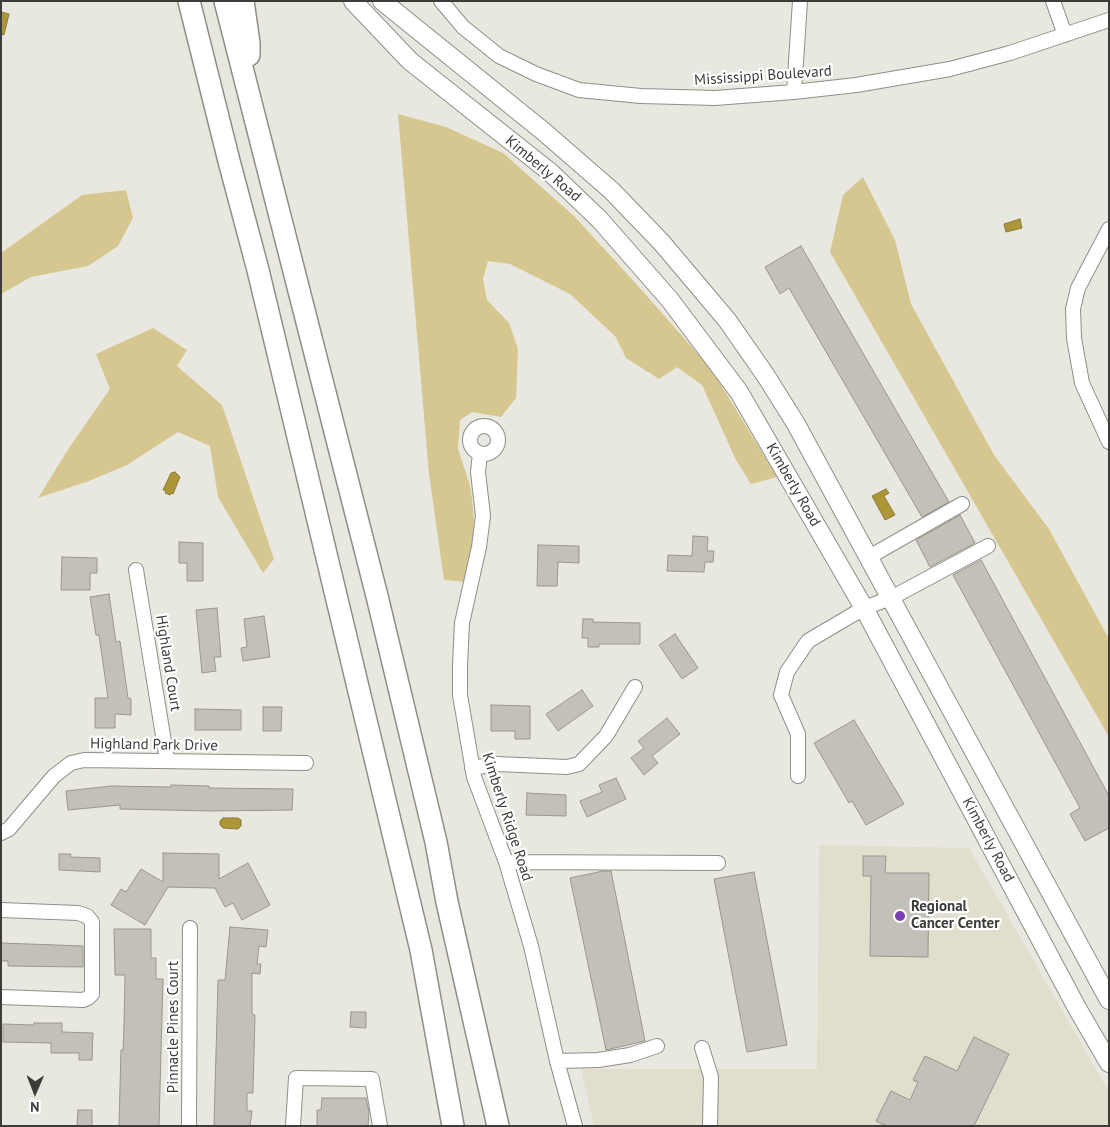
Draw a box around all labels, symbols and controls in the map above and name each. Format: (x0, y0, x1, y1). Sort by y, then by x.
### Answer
street label: Mississippi Boulevard (694, 62, 832, 90)
street label: Kimberly Road (501, 132, 585, 206)
street label: Kimberly Road (762, 440, 824, 530)
street label: Highland Court (152, 614, 184, 712)
street label: Highland Park Drive (90, 735, 218, 755)
street label: Kimberly Ridge Road (478, 751, 536, 883)
street label: Kimberly Road (958, 795, 1018, 885)
place label: Regional Cancer Center (911, 898, 999, 933)
marker: Regional Cancer Center (893, 909, 907, 923)
street label: Pinnacle Pines Court (165, 961, 183, 1093)
north arrow (10, 1067, 60, 1117)
text: N (30, 1098, 40, 1116)

